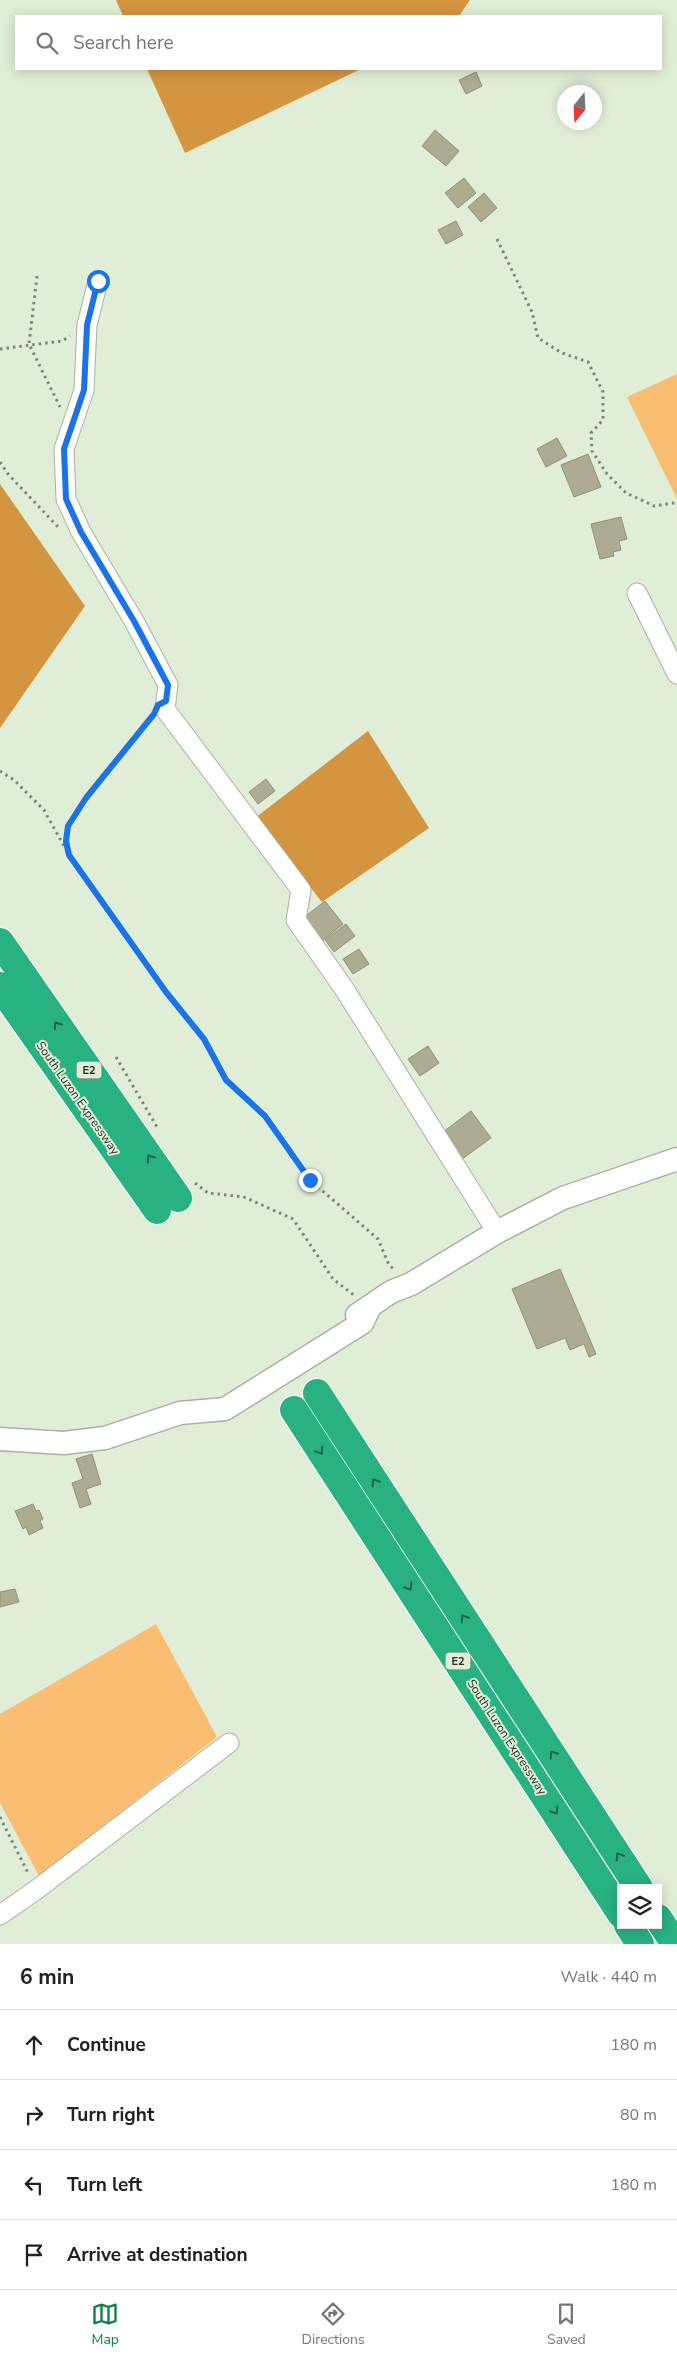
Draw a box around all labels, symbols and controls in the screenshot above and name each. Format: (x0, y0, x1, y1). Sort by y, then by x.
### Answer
search box (15, 15, 662, 70)
icon: search (33, 29, 61, 57)
text: Search here (73, 30, 174, 56)
north arrow (557, 85, 602, 130)
route start (87, 270, 110, 293)
one-way arrow (54, 1021, 63, 1030)
street label: South Luzon Expressway (33, 1038, 124, 1158)
road number: E2 (76, 1062, 102, 1078)
one-way arrow (147, 1154, 156, 1164)
route end (299, 1169, 322, 1192)
one-way arrow (314, 1445, 324, 1454)
one-way arrow (372, 1479, 381, 1488)
one-way arrow (403, 1581, 412, 1590)
one-way arrow (461, 1615, 470, 1624)
road number: E2 (446, 1652, 470, 1670)
street label: South Luzon Expressway (464, 1676, 551, 1799)
one-way arrow (550, 1750, 560, 1759)
one-way arrow (549, 1805, 558, 1814)
one-way arrow (616, 1852, 626, 1861)
map controls (617, 1884, 662, 1929)
button: layers (617, 1884, 662, 1929)
text: 6 min (20, 1963, 74, 1991)
text: Walk · 440 m (561, 1966, 657, 1988)
icon: ahead (20, 2031, 48, 2059)
text: Continue (67, 2032, 146, 2058)
text: 180 m (610, 2034, 657, 2056)
icon: right (20, 2101, 48, 2129)
text: Turn right (67, 2102, 154, 2128)
text: 80 m (620, 2104, 657, 2126)
icon: left (20, 2171, 48, 2199)
text: Turn left (67, 2172, 142, 2198)
text: 180 m (610, 2174, 657, 2196)
icon: arrive (20, 2241, 48, 2269)
text: Arrive at destination (67, 2242, 248, 2268)
tab: Map (91, 2300, 119, 2349)
tab: Directions (302, 2300, 365, 2349)
tab: Saved (547, 2300, 586, 2349)

